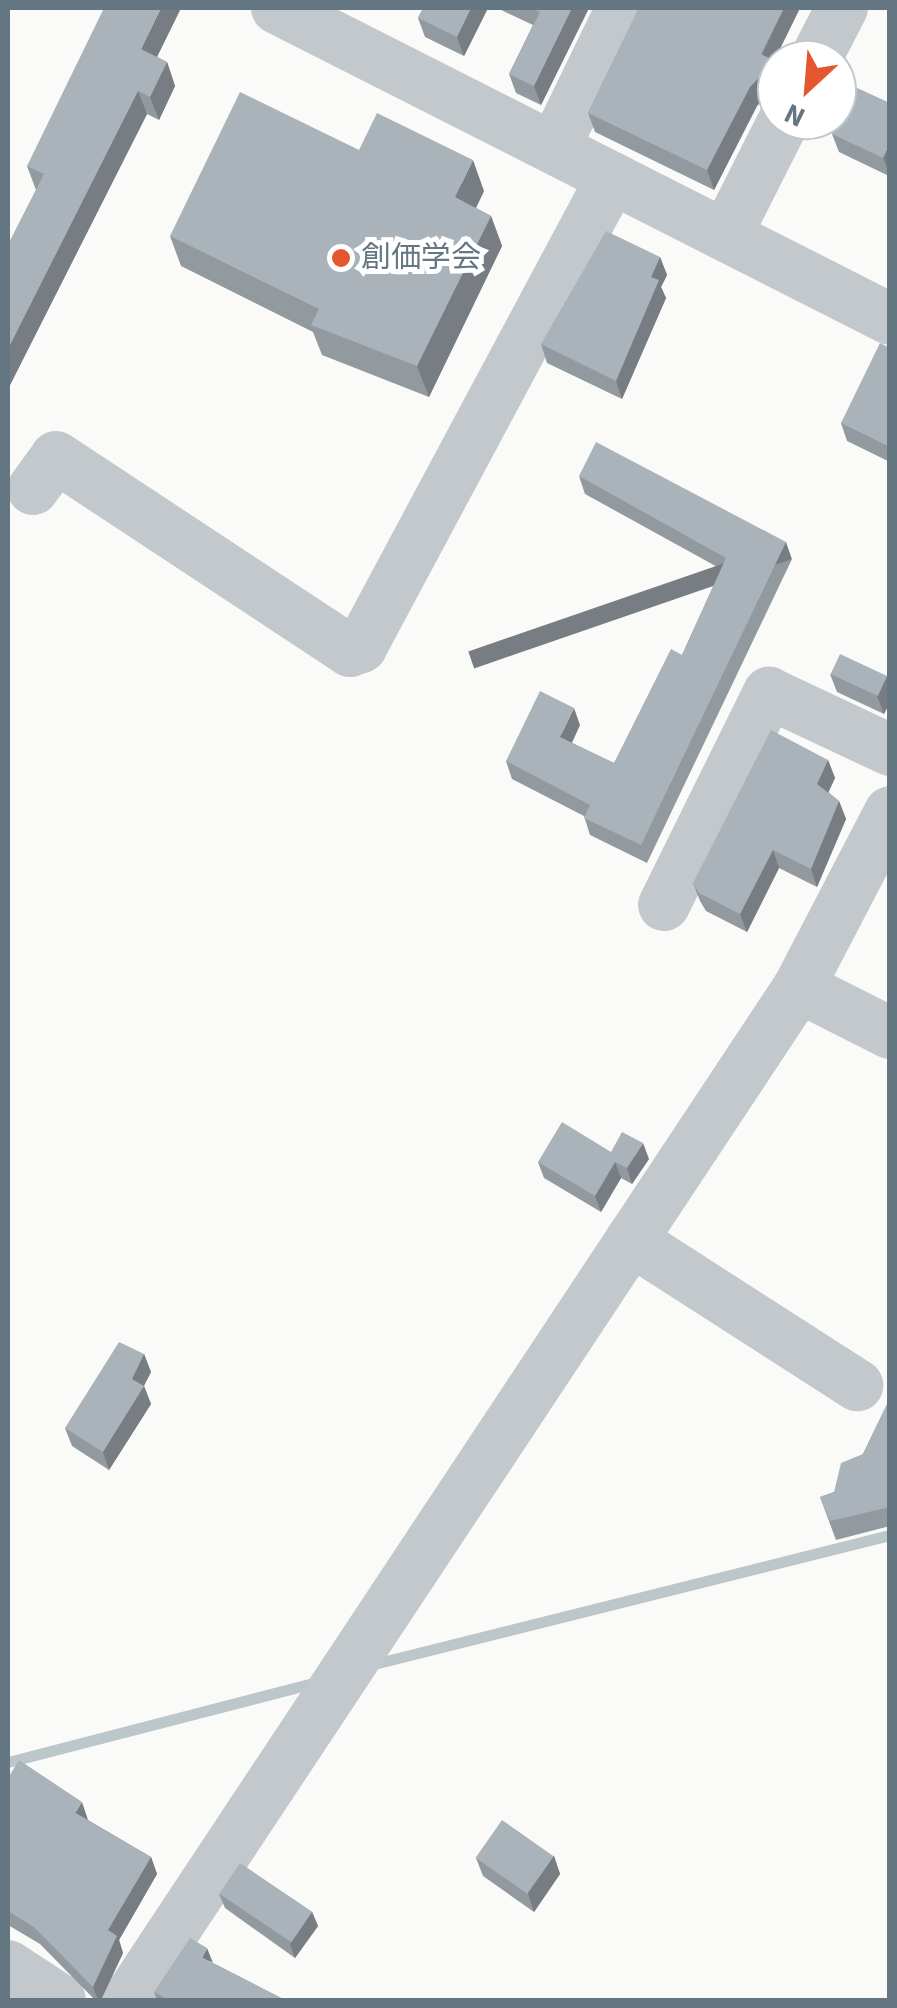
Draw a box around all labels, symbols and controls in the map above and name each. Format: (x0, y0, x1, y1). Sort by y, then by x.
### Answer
north arrow (757, 40, 857, 140)
text: N (778, 93, 812, 137)
place label: 創価学会 (361, 240, 481, 276)
marker: 創価学会 (330, 247, 352, 269)

